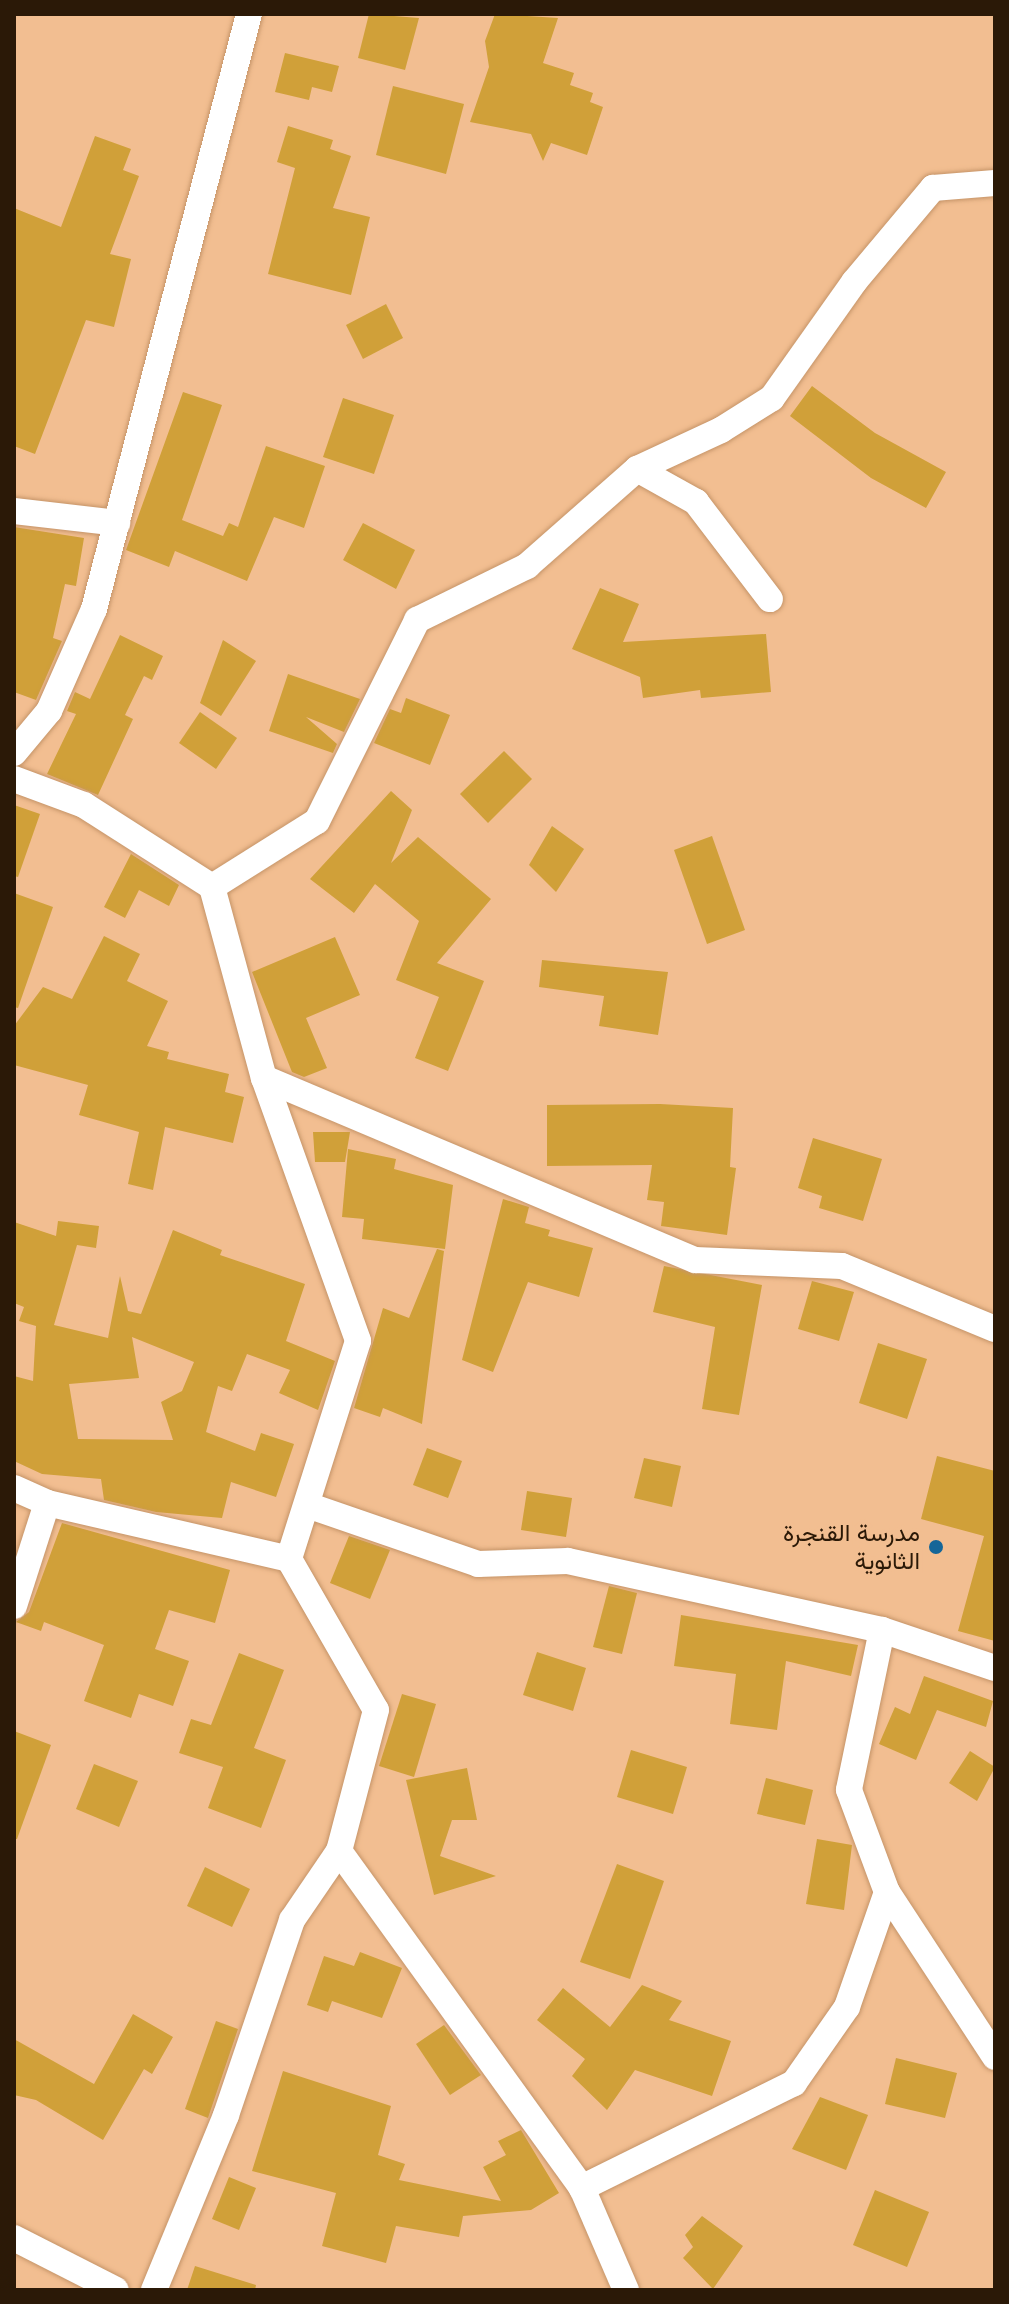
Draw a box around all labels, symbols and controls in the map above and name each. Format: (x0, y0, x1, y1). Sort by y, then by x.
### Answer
place label: مدرسة القنجرة الثانوية (783, 1519, 920, 1575)
marker: مدرسة القنجرة الثانوية (927, 1538, 945, 1556)

